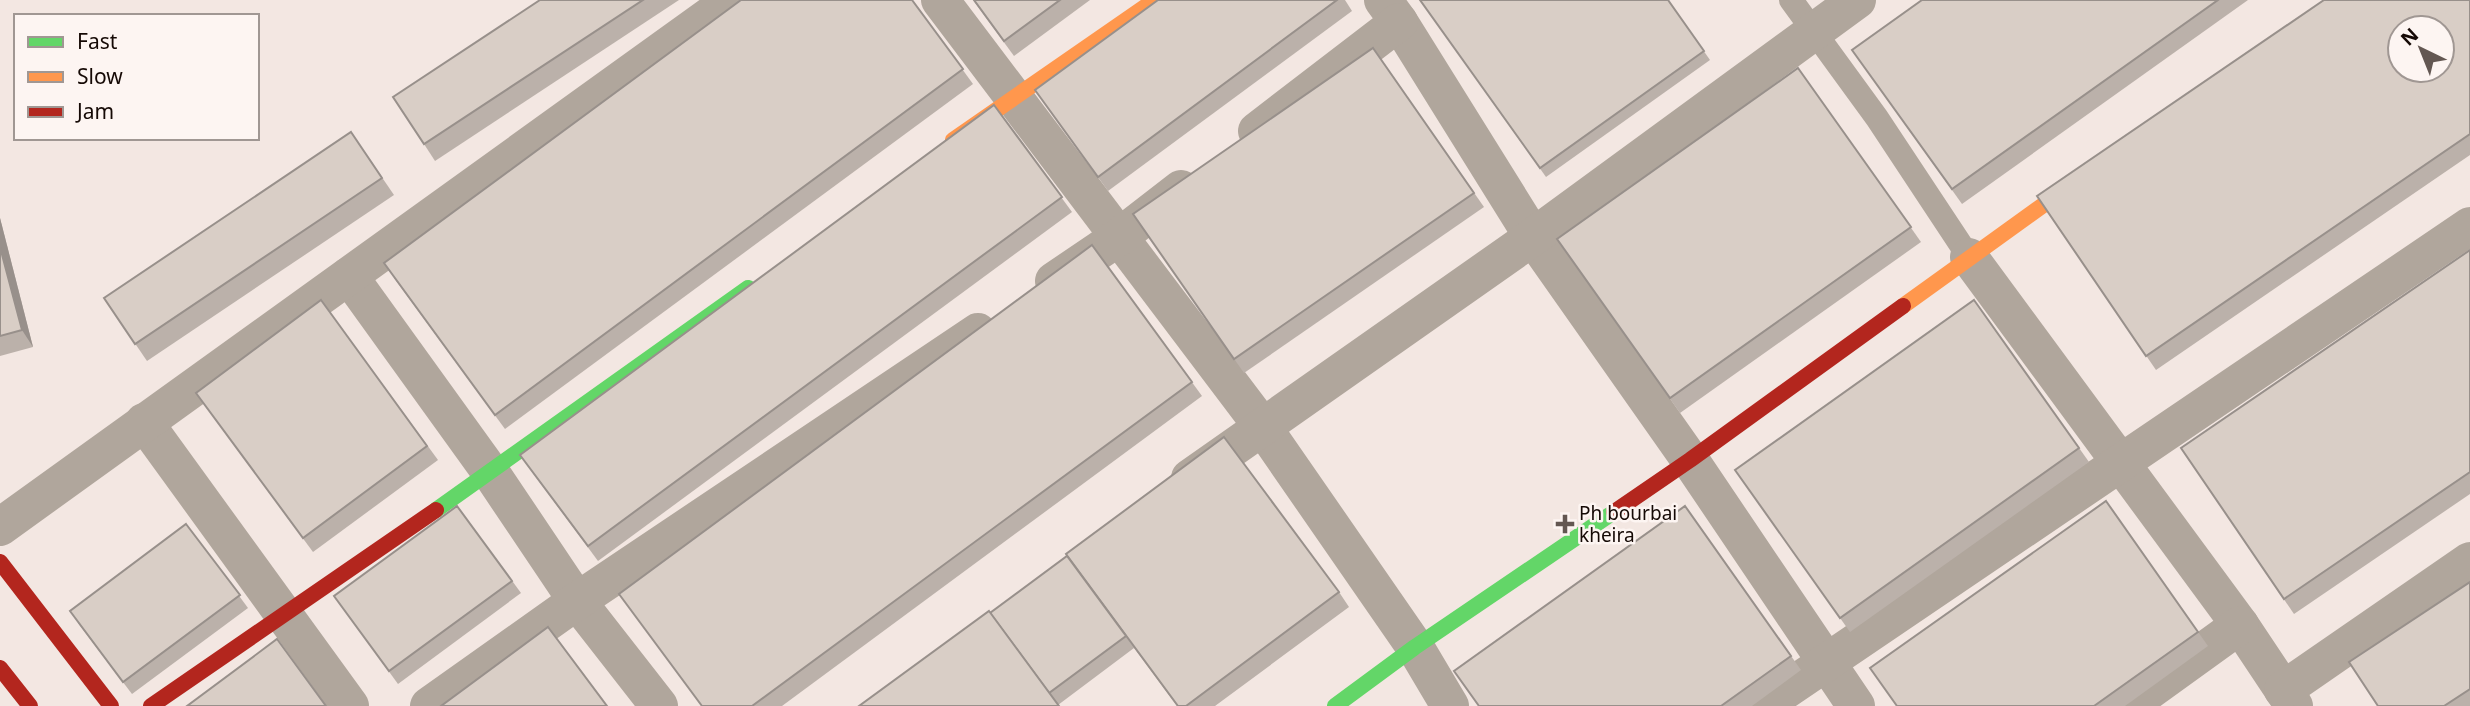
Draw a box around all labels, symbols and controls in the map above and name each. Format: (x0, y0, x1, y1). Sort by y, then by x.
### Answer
legend (14, 14, 259, 140)
north arrow (2386, 14, 2456, 84)
text: N (2395, 22, 2424, 51)
text: Fast (77, 27, 118, 55)
text: Slow (77, 62, 123, 90)
text: Jam (75, 97, 114, 125)
place label: Ph bourbai kheira (1579, 500, 1677, 548)
marker: Ph bourbai kheira (1557, 516, 1573, 532)

